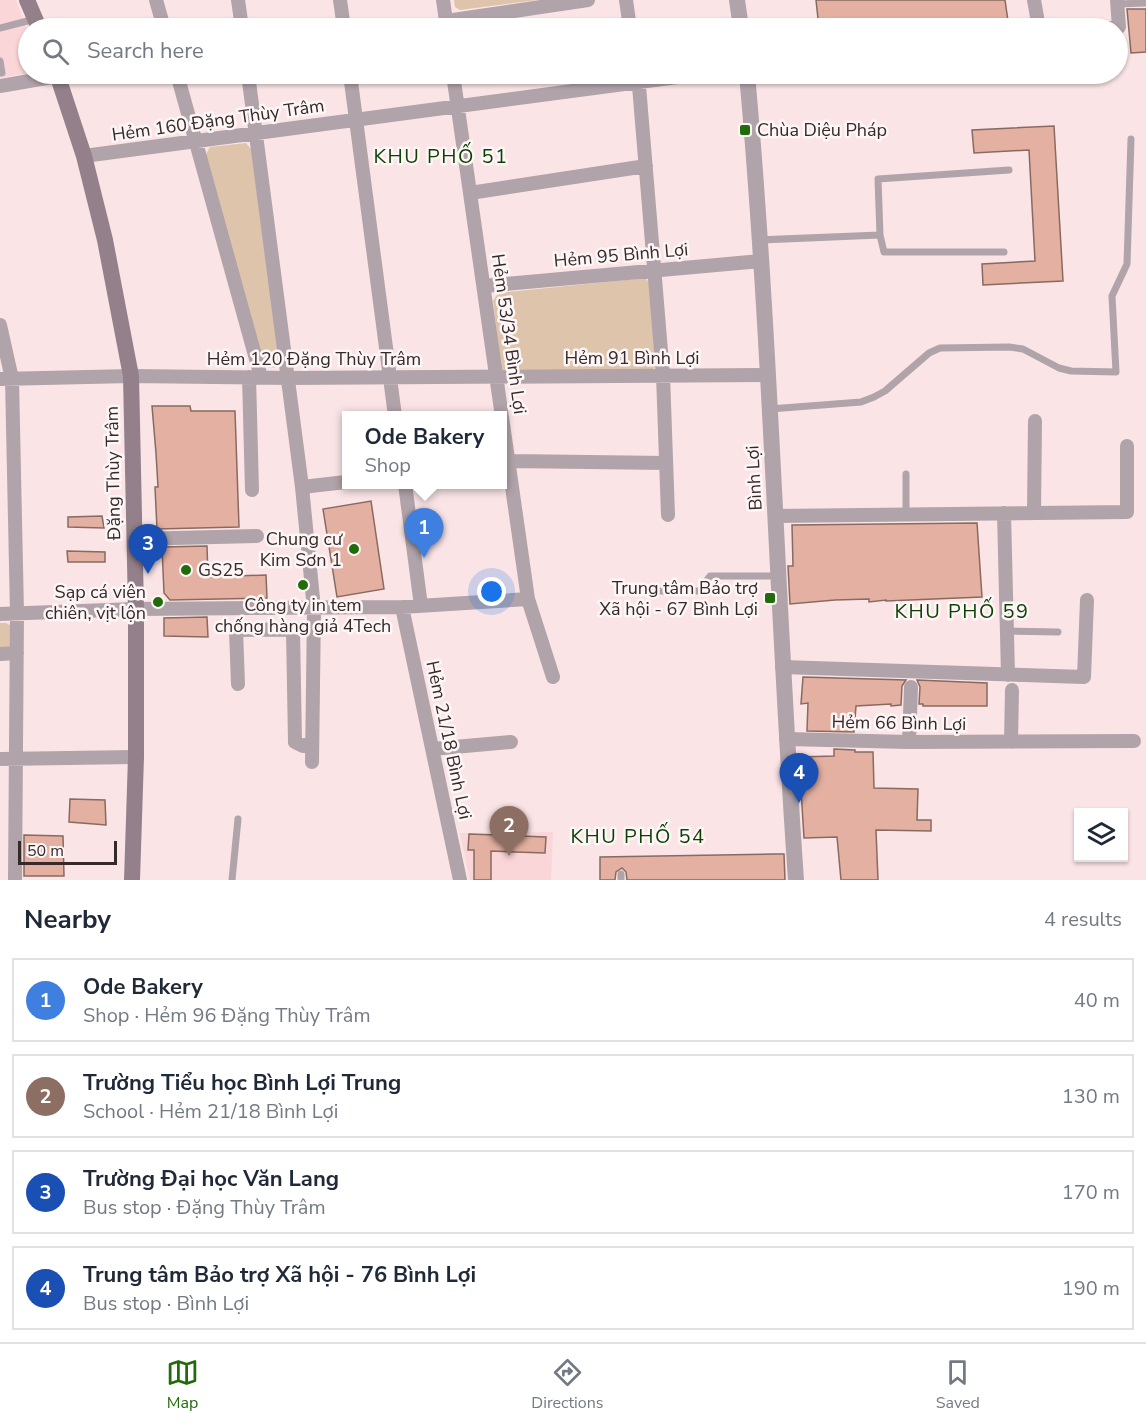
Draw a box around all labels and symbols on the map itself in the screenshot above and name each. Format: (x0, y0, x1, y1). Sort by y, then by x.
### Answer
street label: Hẻm 160 Đặng Thùy Trâm (110, 93, 326, 147)
place label: Chùa Diệu Pháp (757, 118, 887, 142)
marker: Chùa Diệu Pháp (738, 123, 752, 137)
district label: KHU PHỐ 51 (374, 142, 508, 170)
street label: Hẻm 95 Bình Lợi (553, 237, 689, 273)
street label: Hẻm 53/34 Bình Lợi (486, 252, 532, 416)
street label: Hẻm 91 Bình Lợi (565, 346, 699, 370)
street label: Hẻm 120 Đặng Thùy Trâm (207, 347, 421, 371)
street label: Đặng Thùy Trâm (100, 406, 126, 541)
street label: Bình Lợi (740, 445, 768, 511)
pin: 1 (404, 508, 444, 558)
pin: 3 (128, 524, 168, 574)
place label: Chung cư Kim Sơn 1 (260, 527, 343, 572)
marker: Chung cư Kim Sơn 1 (347, 542, 361, 556)
place label: GS25 (198, 558, 244, 582)
marker: GS25 (179, 563, 193, 577)
place label: Trung tâm Bảo trợ Xã hội - 67 Bình Lợi (599, 576, 758, 621)
your location (477, 577, 506, 606)
marker: Công ty in tem chống hàng giả 4Tech (296, 578, 310, 592)
place label: Sạp cá viên chiên, vịt lộn (45, 580, 146, 625)
marker: Trung tâm Bảo trợ Xã hội - 67 Bình Lợi (763, 591, 777, 605)
place label: Công ty in tem chống hàng giả 4Tech (215, 593, 391, 638)
marker: Sạp cá viên chiên, vịt lộn (151, 595, 165, 609)
district label: KHU PHỐ 59 (895, 597, 1029, 625)
street label: Hẻm 21/18 Bình Lợi (420, 659, 478, 821)
street label: Hẻm 66 Bình Lợi (831, 710, 967, 736)
pin: 4 (780, 754, 818, 803)
pin: 2 (490, 806, 528, 856)
district label: KHU PHỐ 54 (571, 822, 705, 850)
scale bar (18, 838, 117, 866)

